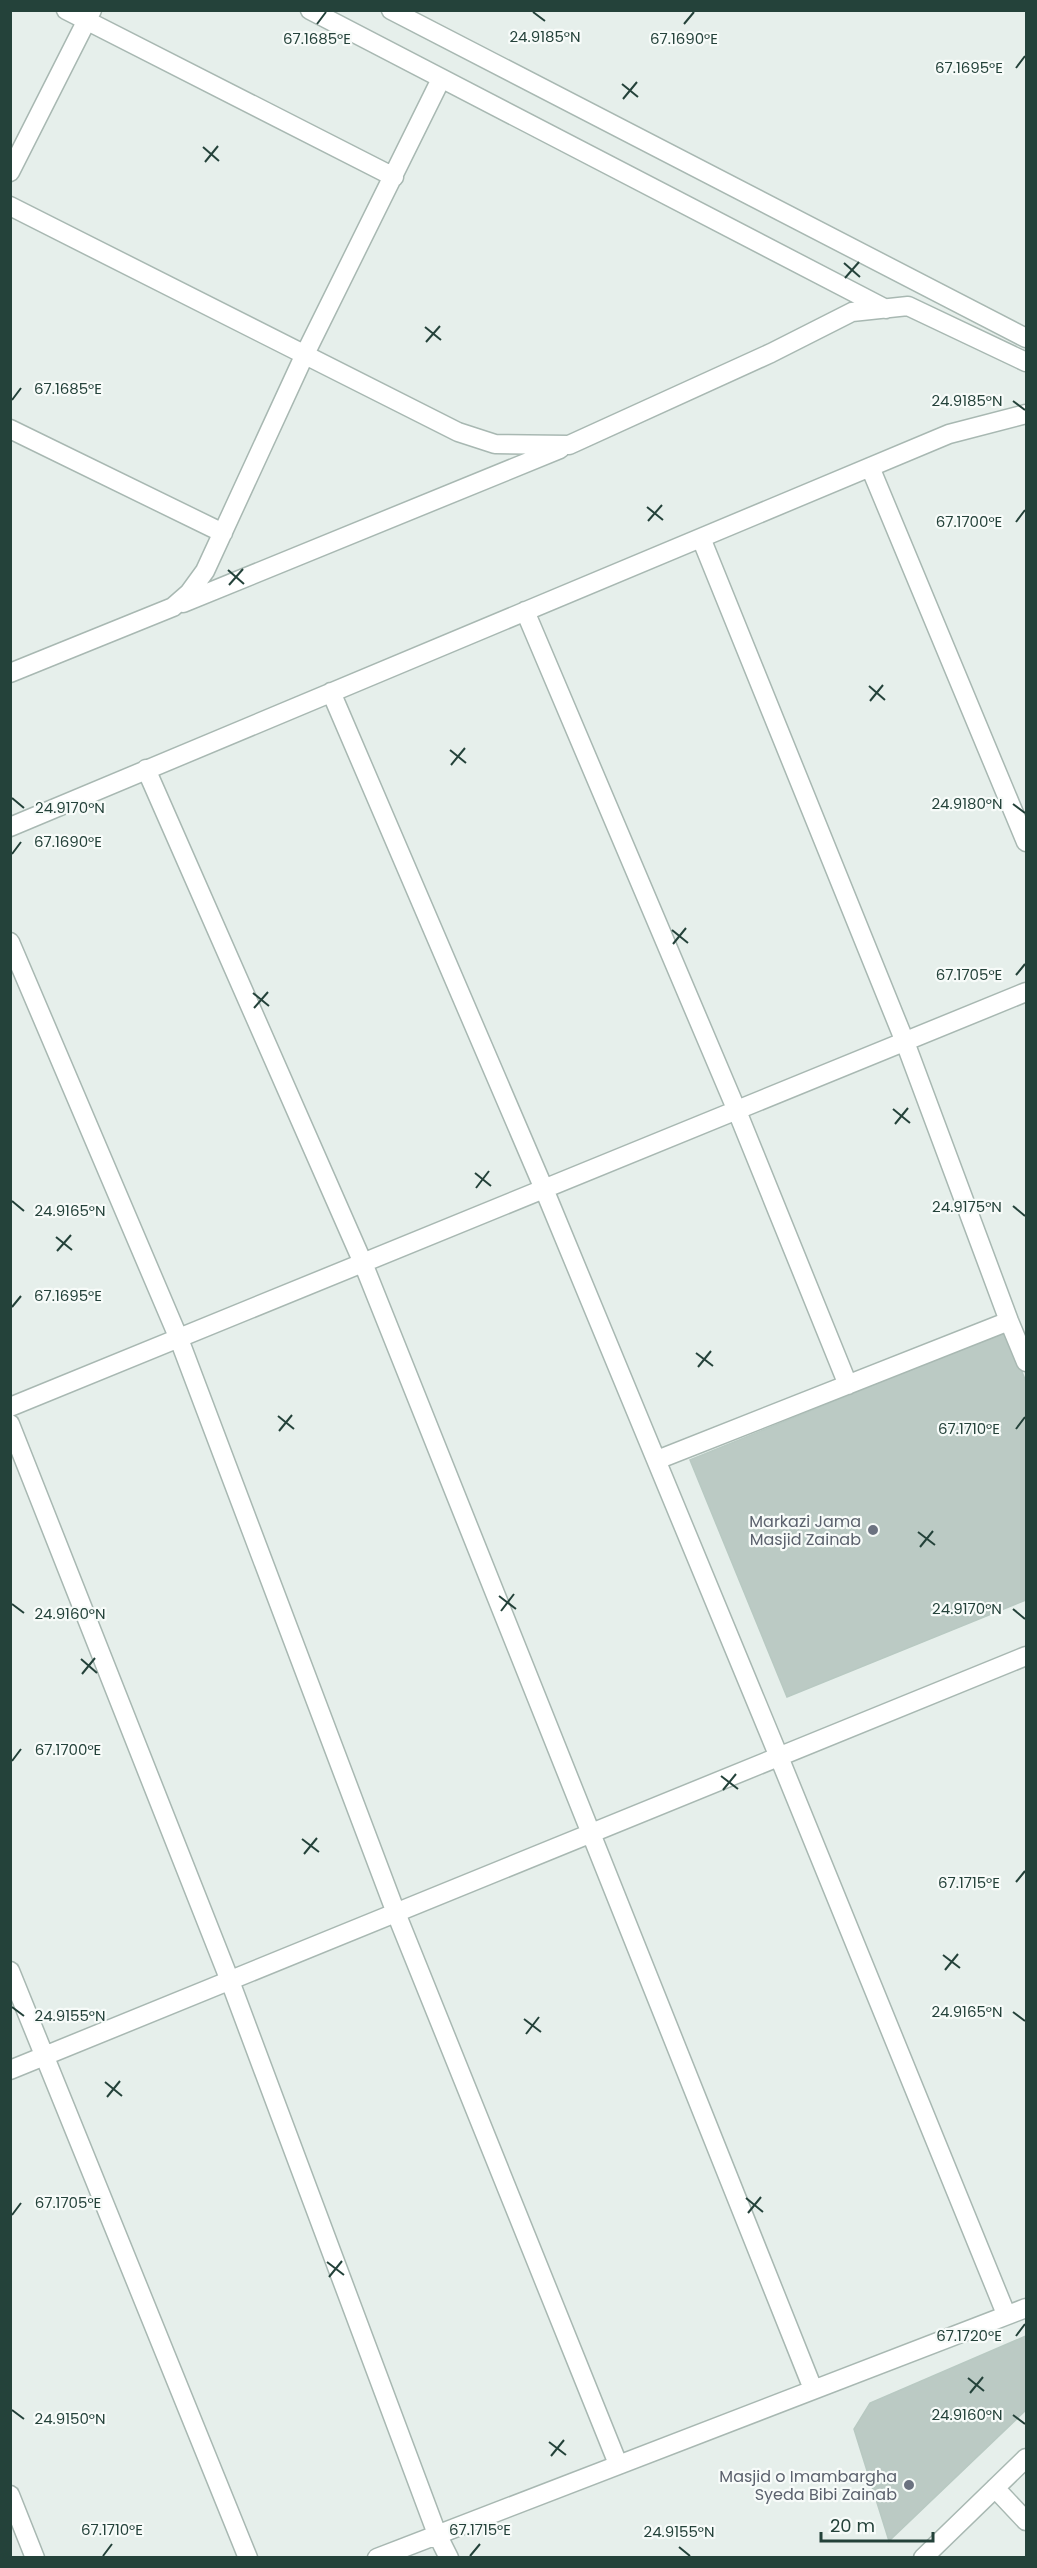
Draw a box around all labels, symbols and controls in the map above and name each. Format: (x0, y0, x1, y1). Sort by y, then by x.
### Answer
text: 24.9185°N (509, 26, 581, 47)
text: 67.1685°E (283, 28, 351, 49)
text: 67.1690°E (650, 28, 718, 49)
text: 67.1695°E (935, 57, 1003, 78)
text: 67.1685°E (34, 378, 102, 399)
text: 24.9185°N (931, 390, 1003, 411)
text: 67.1700°E (936, 511, 1002, 532)
text: 24.9180°N (931, 793, 1003, 814)
text: 24.9170°N (35, 797, 105, 818)
text: 67.1690°E (34, 831, 102, 852)
text: 67.1705°E (936, 964, 1002, 985)
text: 24.9175°N (932, 1196, 1002, 1217)
text: 24.9165°N (34, 1200, 106, 1221)
text: 67.1695°E (34, 1285, 102, 1306)
text: 67.1710°E (938, 1418, 1000, 1439)
place label: Markazi Jama Masjid Zainab (749, 1510, 861, 1551)
marker: Markazi Jama Masjid Zainab (866, 1523, 880, 1537)
text: 24.9170°N (932, 1598, 1002, 1619)
text: 24.9160°N (34, 1603, 106, 1624)
text: 67.1700°E (35, 1739, 101, 1760)
text: 67.1715°E (938, 1872, 1000, 1893)
text: 24.9165°N (931, 2001, 1003, 2022)
text: 24.9155°N (35, 2005, 106, 2026)
text: 67.1705°E (35, 2192, 101, 2213)
text: 67.1720°E (936, 2325, 1002, 2346)
text: 24.9160°N (931, 2404, 1003, 2425)
text: 24.9150°N (35, 2408, 106, 2429)
place label: Masjid o Imambargha Syeda Bibi Zainab (719, 2465, 897, 2506)
marker: Masjid o Imambargha Syeda Bibi Zainab (902, 2478, 916, 2492)
scale bar (821, 2505, 934, 2543)
text: 20 m (830, 2513, 875, 2538)
text: 67.1710°E (81, 2519, 143, 2540)
text: 67.1715°E (449, 2519, 511, 2540)
text: 24.9155°N (644, 2521, 715, 2542)

